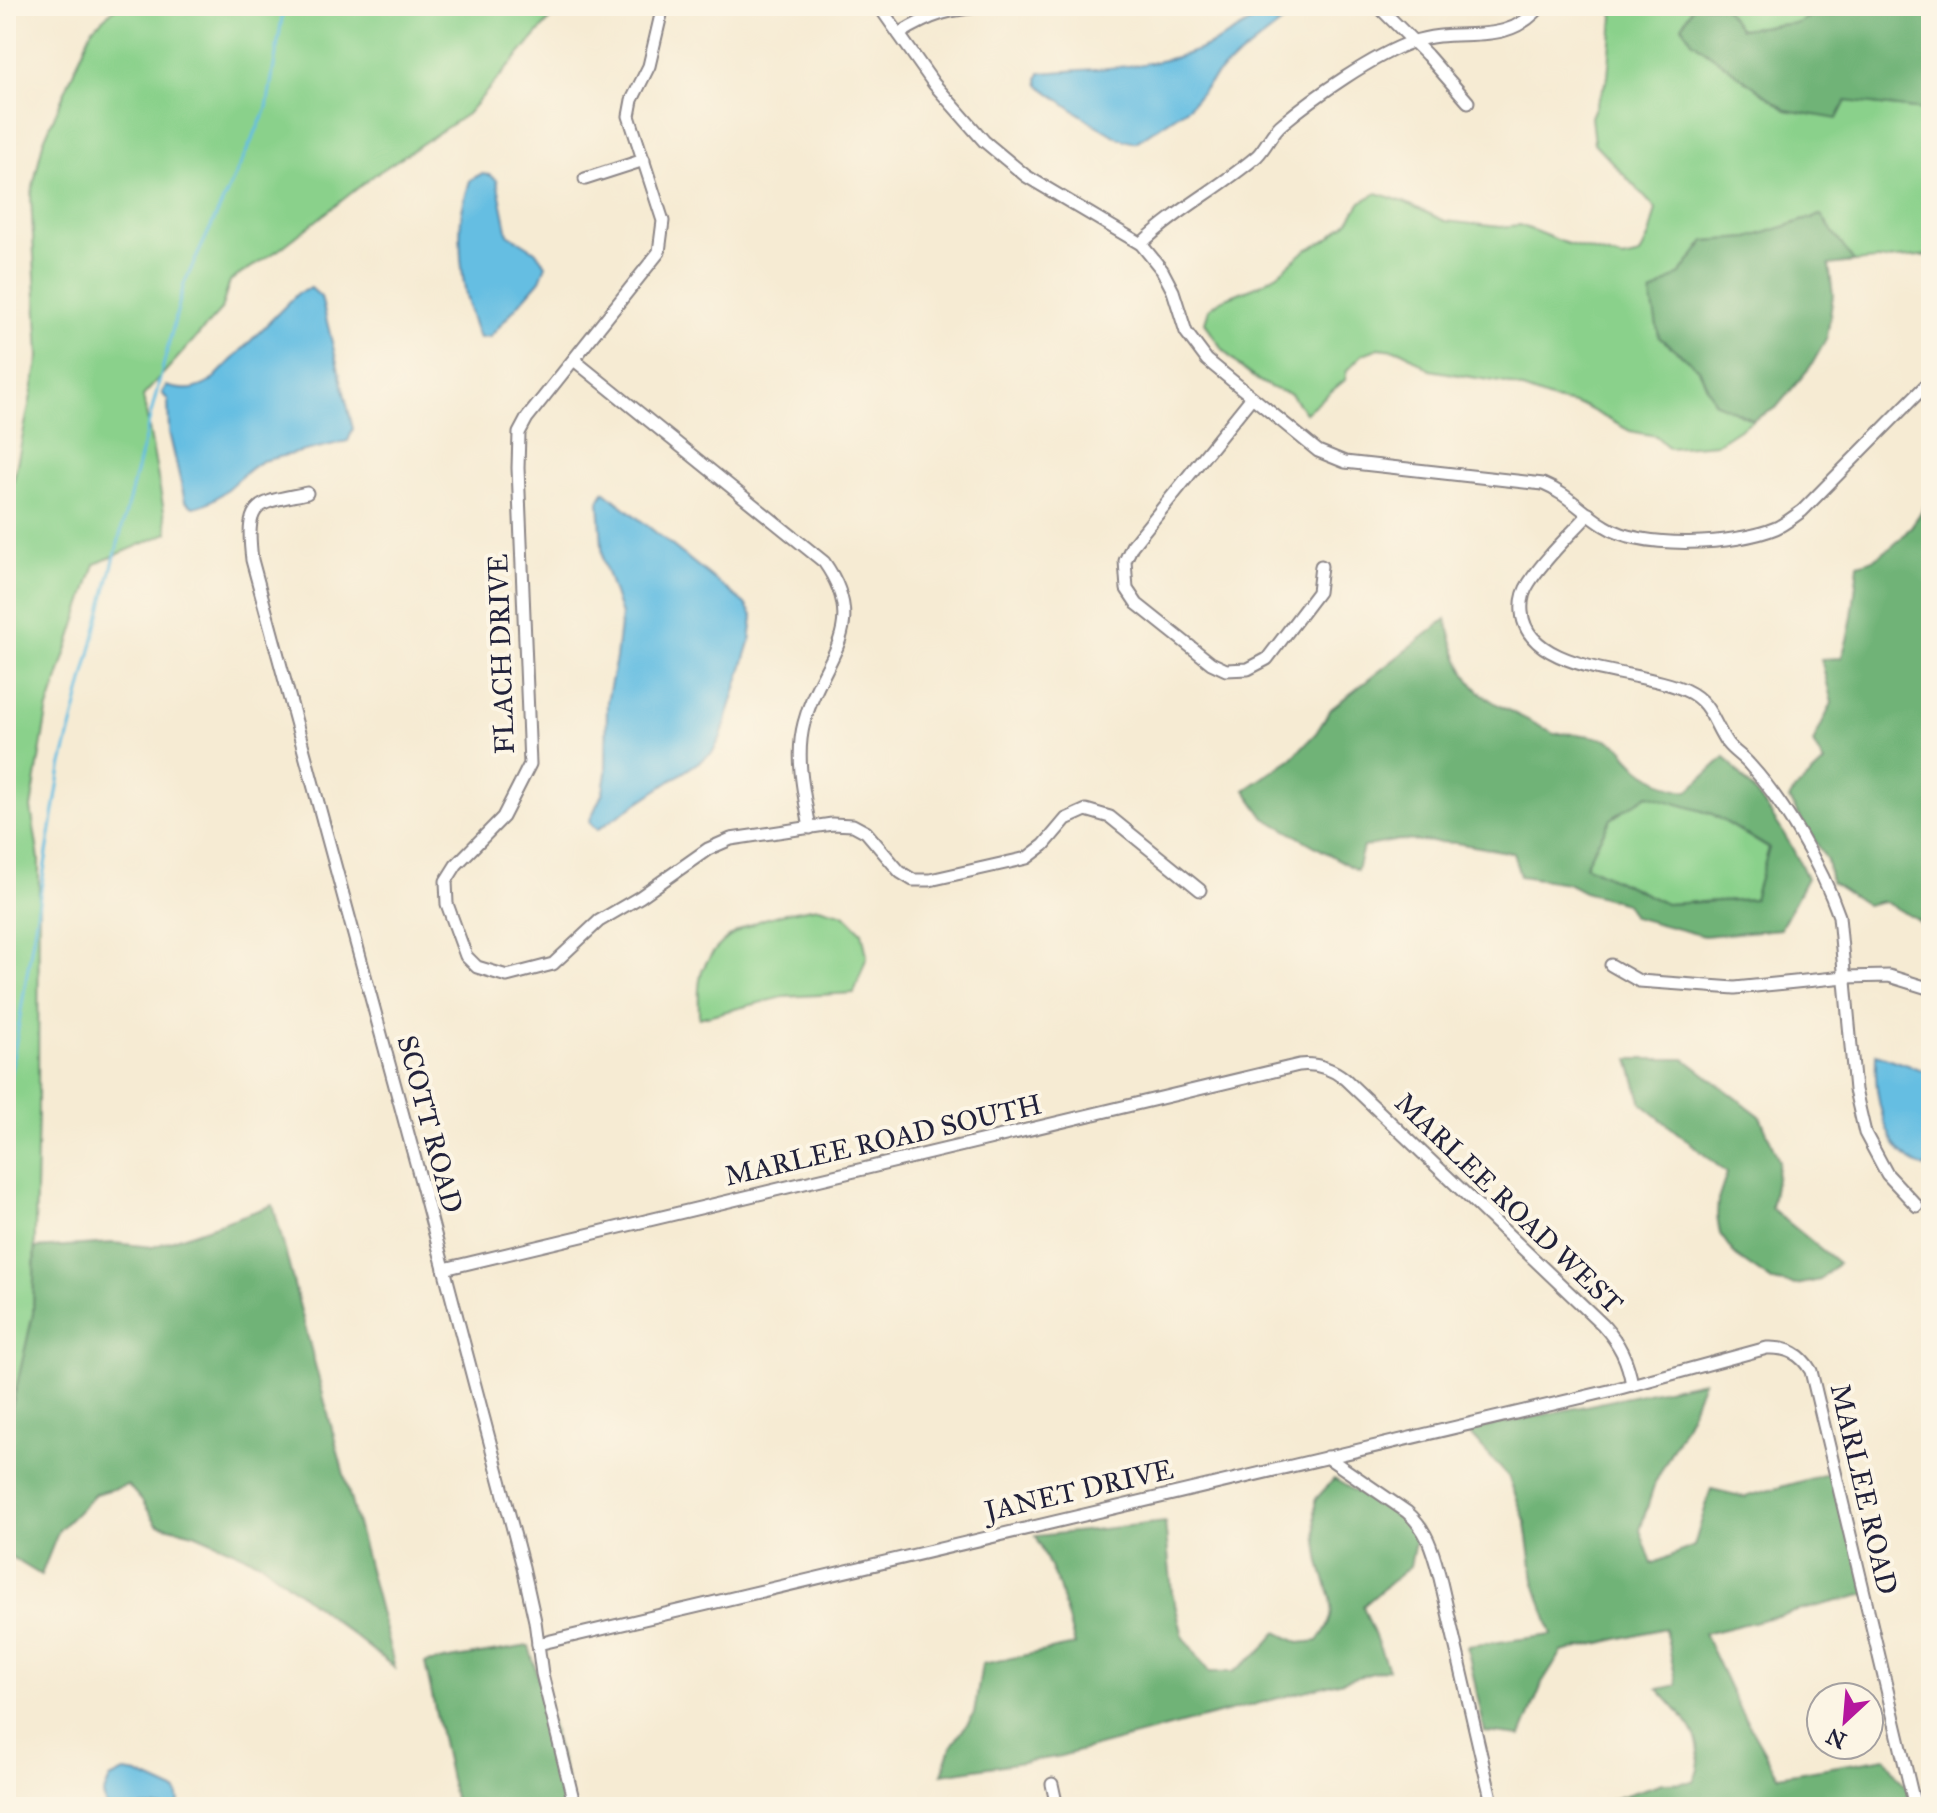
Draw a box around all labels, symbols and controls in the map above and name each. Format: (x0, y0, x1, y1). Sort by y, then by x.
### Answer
street label: FLACH DRIVE (480, 553, 522, 755)
street label: SCOTT ROAD (389, 1031, 471, 1217)
street label: MARLEE ROAD WEST (1388, 1085, 1630, 1321)
street label: MARLEE ROAD SOUTH (721, 1087, 1045, 1193)
street label: MARLEE ROAD (1823, 1380, 1905, 1598)
street label: JANET DRIVE (979, 1451, 1176, 1529)
north arrow (1805, 1681, 1885, 1761)
text: N (1822, 1722, 1851, 1755)

